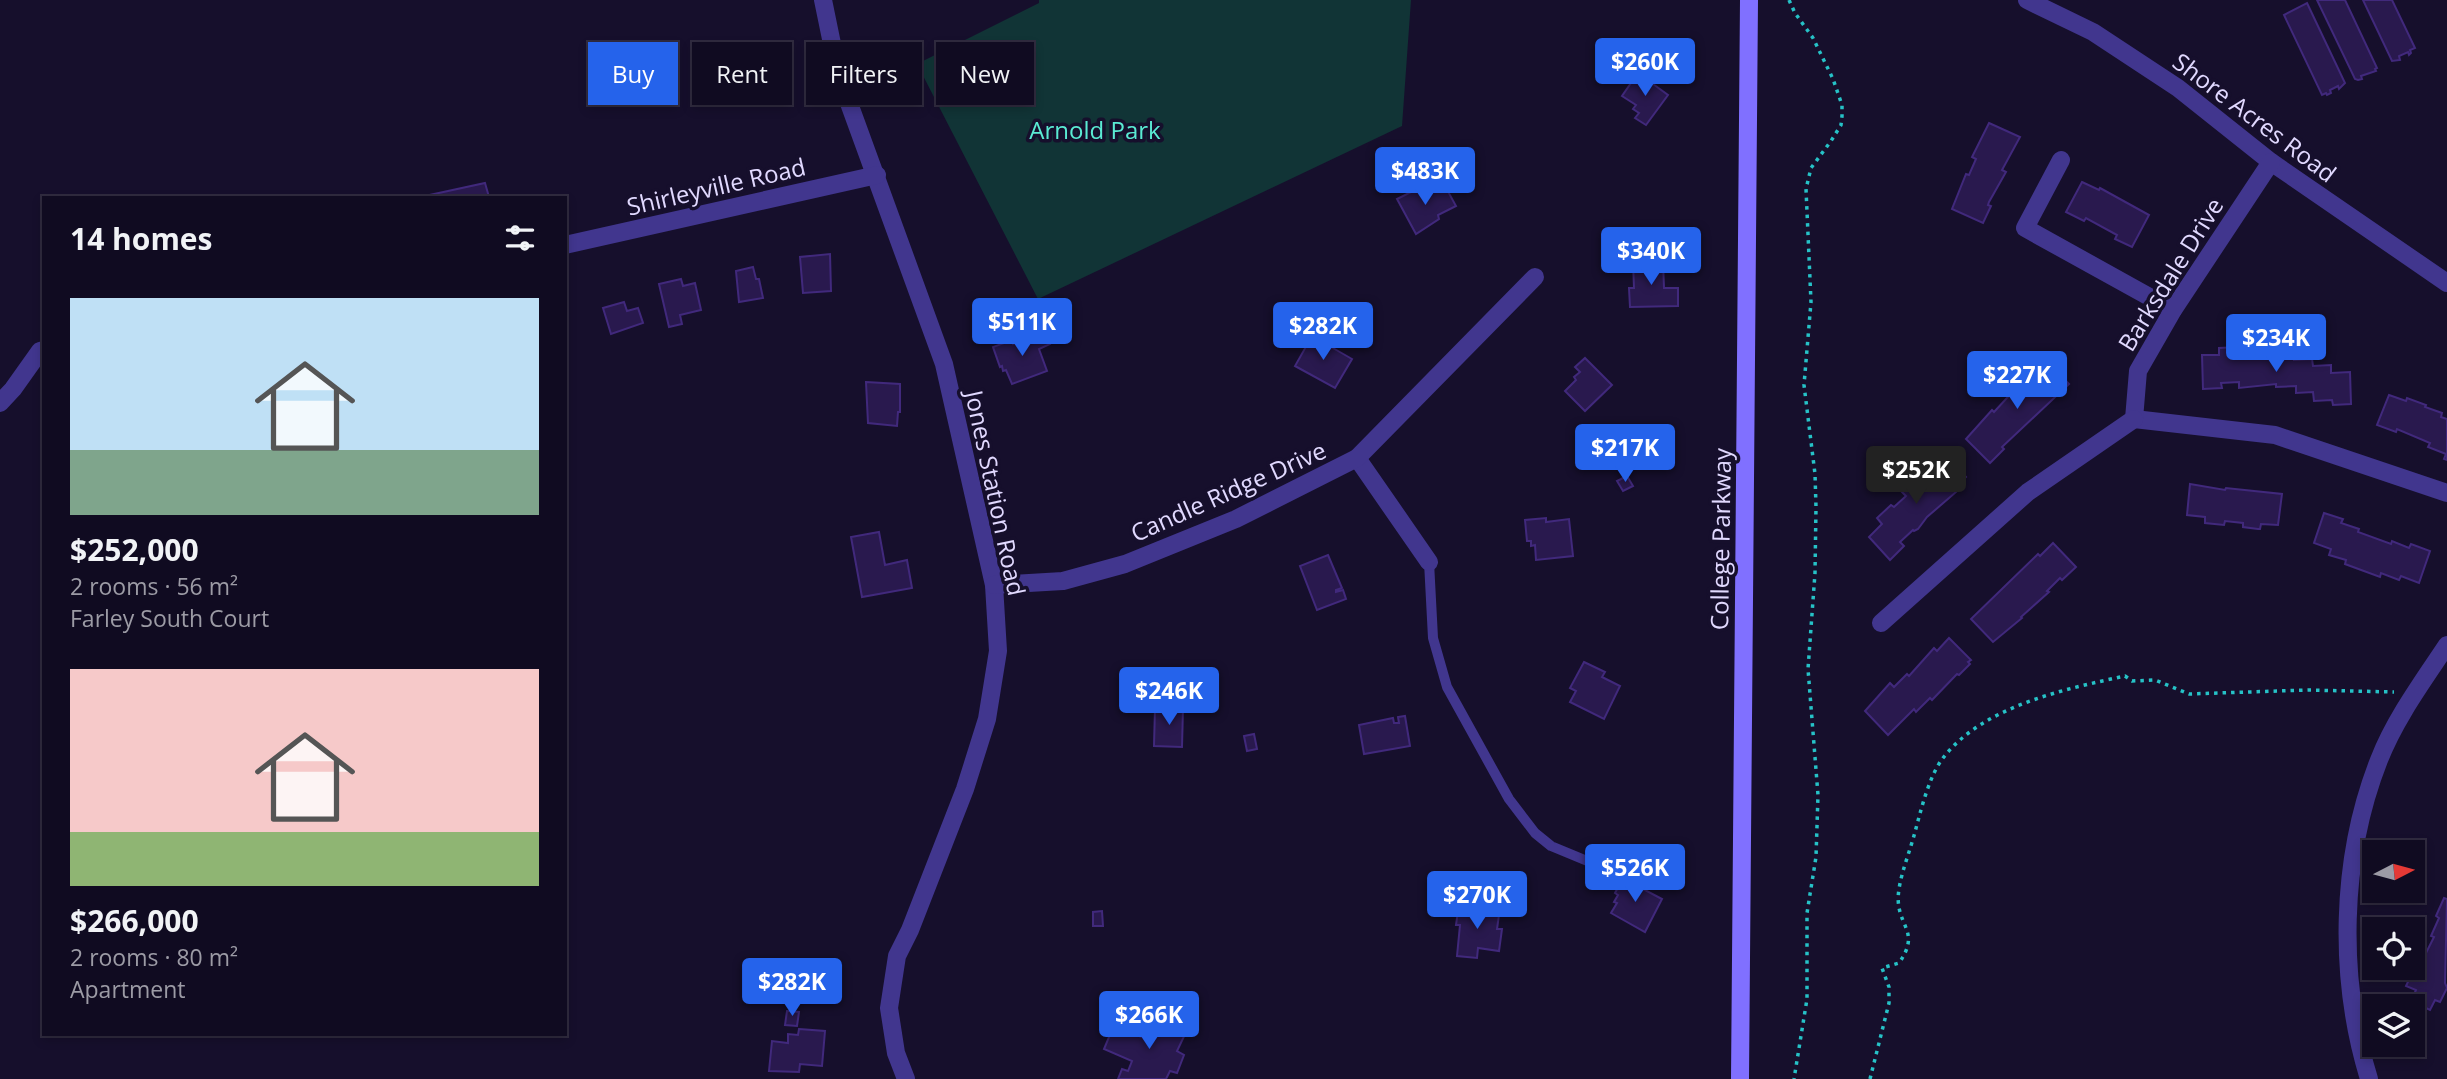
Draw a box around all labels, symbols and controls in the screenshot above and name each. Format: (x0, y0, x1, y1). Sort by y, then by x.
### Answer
pin: $260K (1596, 38, 1694, 98)
chip: Buy (588, 42, 678, 105)
chip: Rent (692, 42, 792, 105)
chip: Filters (806, 42, 922, 105)
chip: New (936, 42, 1034, 105)
text: $260K (1611, 45, 1679, 77)
street label: Shore Acres Road (2167, 45, 2343, 189)
park label: Arnold Park (1029, 113, 1161, 146)
pin: $483K (1376, 148, 1474, 207)
street label: Shirleyville Road (623, 149, 809, 223)
text: $483K (1391, 154, 1459, 186)
street label: Barksdale Drive (2110, 191, 2230, 357)
text: 14 homes (70, 218, 213, 259)
icon: filters (501, 219, 539, 257)
pin: $340K (1602, 228, 1700, 287)
text: $340K (1617, 234, 1685, 266)
pin: $511K (973, 298, 1071, 358)
pin: $282K (1274, 302, 1372, 362)
text: $511K (988, 305, 1056, 337)
text: $282K (1289, 309, 1357, 341)
pin: $234K (2227, 314, 2325, 374)
text: $234K (2242, 321, 2310, 353)
icon: home (242, 343, 368, 469)
pin: $227K (1968, 352, 2066, 411)
text: $227K (1983, 358, 2051, 390)
street label: Jones Station Road (958, 385, 1034, 599)
pin: $217K (1576, 424, 1674, 484)
text: $217K (1591, 431, 1659, 463)
street label: Candle Ridge Drive (1125, 433, 1331, 549)
street label: College Parkway (1702, 447, 1738, 630)
pin: $252K (1867, 447, 1965, 506)
text: $252K (1882, 453, 1950, 485)
text: $252,000 (70, 529, 199, 570)
text: 2 rooms · 56 m² (70, 570, 238, 602)
text: Farley South Court (70, 602, 269, 634)
pin: $246K (1120, 668, 1218, 727)
text: $246K (1135, 674, 1203, 706)
icon: home (242, 714, 368, 840)
north arrow (2362, 840, 2426, 903)
map controls (2362, 840, 2425, 1057)
pin: $526K (1586, 844, 1684, 904)
text: $526K (1601, 851, 1669, 883)
pin: $270K (1428, 872, 1526, 931)
text: $270K (1443, 878, 1511, 910)
text: $266,000 (70, 900, 199, 941)
button: locate (2362, 917, 2425, 980)
text: 2 rooms · 80 m² (70, 941, 238, 973)
pin: $282K (743, 958, 841, 1018)
text: $282K (758, 965, 826, 997)
text: Apartment (70, 973, 186, 1005)
pin: $266K (1100, 992, 1198, 1051)
button: layers (2362, 994, 2425, 1057)
text: $266K (1115, 998, 1183, 1030)

